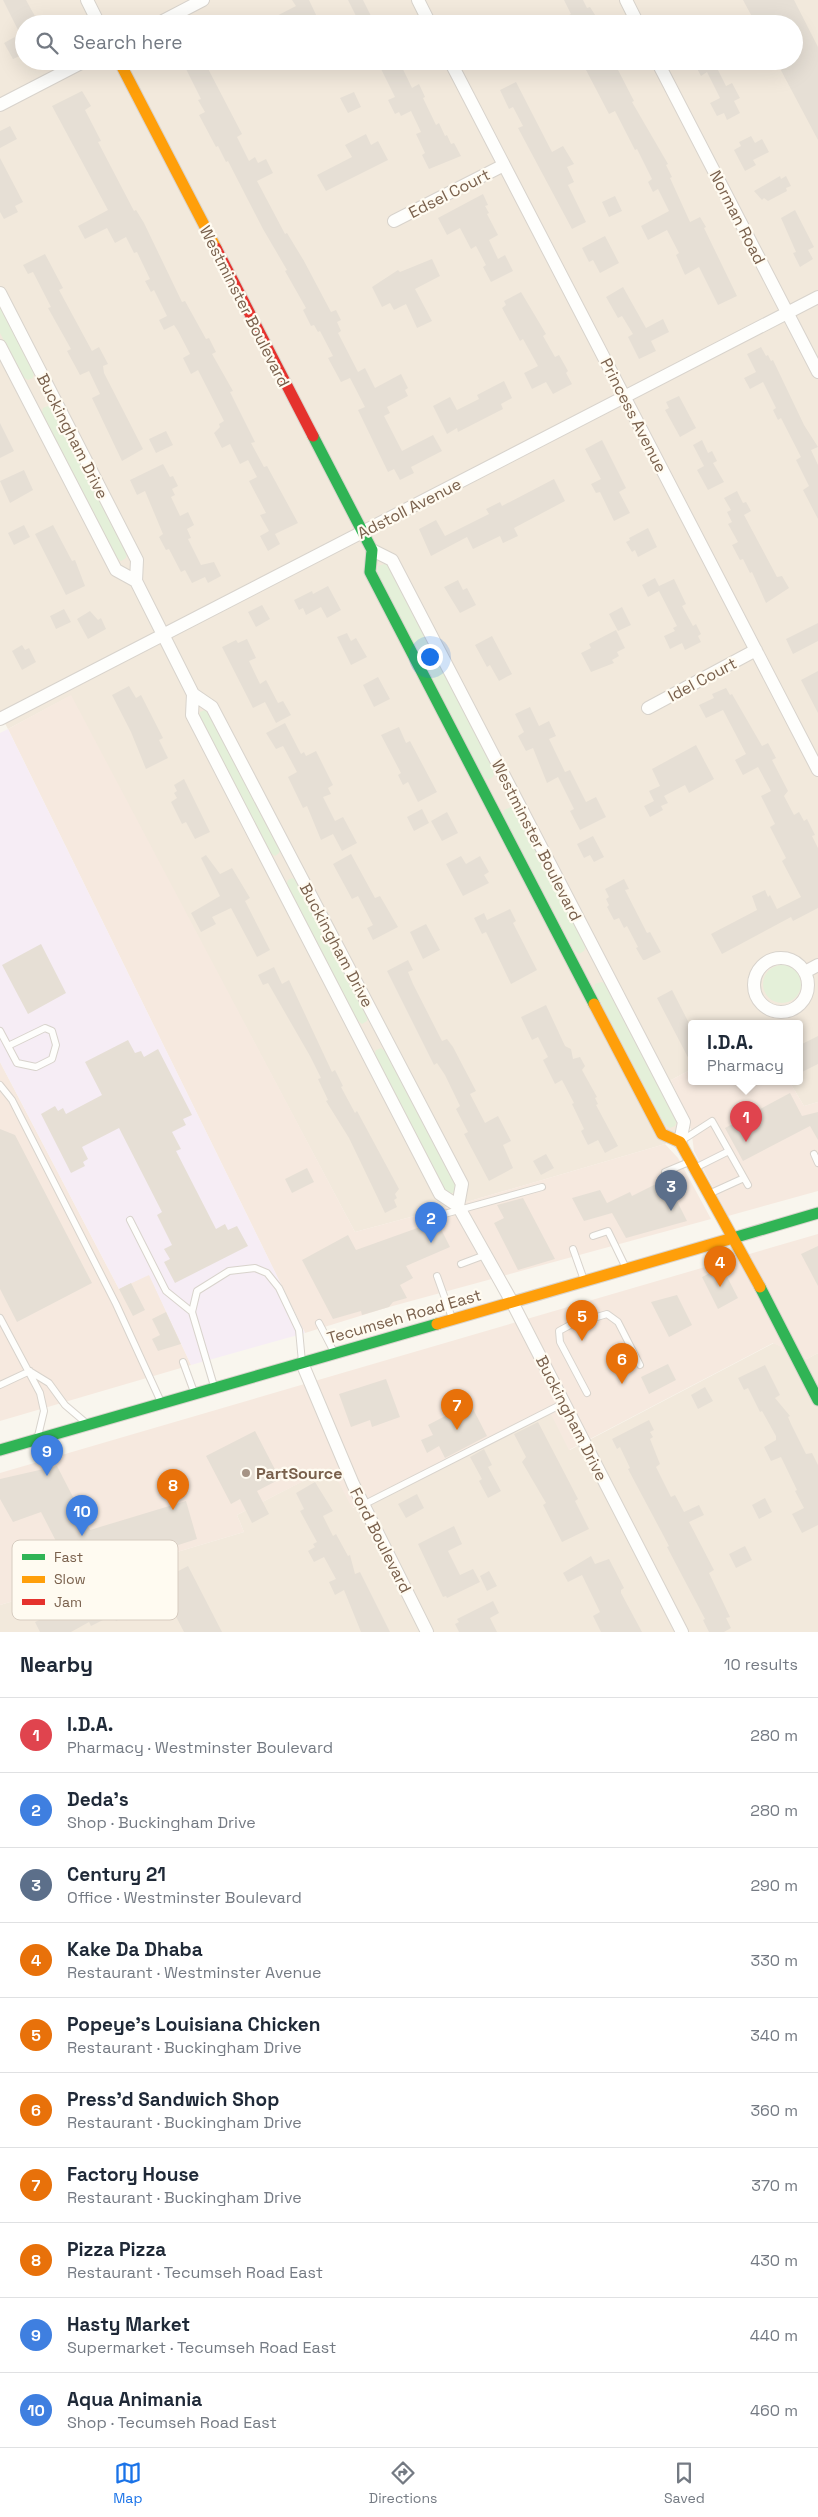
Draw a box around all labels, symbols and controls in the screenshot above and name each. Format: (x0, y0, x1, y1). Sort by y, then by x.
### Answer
search box (15, 15, 803, 70)
icon: search (33, 29, 61, 57)
text: Search here (73, 30, 183, 55)
street label: Edsel Court (405, 164, 493, 223)
street label: Norman Road (705, 167, 770, 268)
street label: Westminster Boulevard (195, 222, 294, 390)
street label: Princess Avenue (596, 354, 671, 476)
street label: Buckingham Drive (32, 370, 113, 502)
street label: Adstoll Avenue (354, 473, 465, 544)
your location (417, 644, 443, 670)
street label: Idel Court (664, 653, 740, 706)
street label: Westminster Boulevard (487, 756, 586, 924)
street label: Buckingham Drive (295, 879, 378, 1011)
popup (688, 1020, 803, 1085)
text: I.D.A. (707, 1030, 753, 1055)
text: Pharmacy (707, 1055, 784, 1076)
pin: 1 (730, 1101, 762, 1142)
pin: 3 (655, 1170, 687, 1211)
pin: 2 (415, 1202, 447, 1243)
pin: 4 (704, 1246, 736, 1287)
street label: Tecumseh Road East (325, 1284, 484, 1349)
pin: 5 (566, 1300, 598, 1341)
pin: 6 (606, 1343, 638, 1384)
street label: Buckingham Drive (531, 1352, 612, 1484)
pin: 7 (441, 1389, 473, 1430)
pin: 9 (31, 1435, 63, 1476)
place label: PartSource (256, 1463, 342, 1484)
marker: PartSource (240, 1467, 252, 1479)
pin: 8 (157, 1469, 189, 1510)
street label: Ford Boulevard (345, 1484, 416, 1596)
pin: 10 (66, 1495, 98, 1536)
legend (12, 1540, 178, 1620)
text: Fast (54, 1548, 83, 1566)
text: Slow (54, 1570, 86, 1588)
text: Jam (54, 1593, 82, 1611)
text: Nearby (20, 1651, 93, 1678)
text: 10 results (724, 1654, 798, 1675)
text: I.D.A. (67, 1712, 113, 1737)
text: 1 (32, 1725, 40, 1746)
text: 280 m (750, 1725, 798, 1746)
text: Pharmacy · Westminster Boulevard (67, 1737, 333, 1758)
text: Deda's (67, 1787, 129, 1812)
text: 2 (31, 1800, 41, 1821)
text: 280 m (750, 1800, 798, 1821)
text: Shop · Buckingham Drive (67, 1812, 256, 1833)
text: Century 21 (67, 1862, 166, 1887)
text: 3 (31, 1875, 41, 1896)
text: 290 m (750, 1875, 798, 1896)
text: Office · Westminster Boulevard (67, 1887, 302, 1908)
text: Kake Da Dhaba (67, 1937, 203, 1962)
text: 4 (31, 1950, 41, 1971)
text: 330 m (751, 1950, 798, 1971)
text: Restaurant · Westminster Avenue (67, 1962, 322, 1983)
text: Popeye's Louisiana Chicken (67, 2012, 320, 2037)
text: 5 (31, 2025, 41, 2046)
text: 340 m (750, 2025, 798, 2046)
text: Restaurant · Buckingham Drive (67, 2037, 302, 2058)
text: Press'd Sandwich Shop (67, 2087, 279, 2112)
text: 6 (31, 2100, 41, 2121)
text: 360 m (750, 2100, 798, 2121)
text: Restaurant · Buckingham Drive (67, 2112, 302, 2133)
text: Factory House (67, 2162, 199, 2187)
text: 7 (32, 2175, 40, 2196)
text: 370 m (751, 2175, 798, 2196)
text: Restaurant · Buckingham Drive (67, 2187, 302, 2208)
text: Pizza Pizza (67, 2237, 166, 2262)
text: 8 (31, 2250, 41, 2271)
text: 430 m (750, 2250, 798, 2271)
text: Restaurant · Tecumseh Road East (67, 2262, 323, 2283)
text: Hasty Market (67, 2312, 190, 2337)
text: 9 (31, 2325, 41, 2346)
text: 440 m (750, 2325, 798, 2346)
text: Supermarket · Tecumseh Road East (67, 2337, 336, 2358)
text: Aqua Animania (67, 2387, 202, 2412)
text: 10 (27, 2400, 45, 2421)
text: 460 m (750, 2400, 798, 2421)
text: Shop · Tecumseh Road East (67, 2412, 277, 2433)
tab: Map (113, 2459, 142, 2507)
tab: Directions (369, 2459, 437, 2507)
tab: Saved (664, 2459, 705, 2507)

